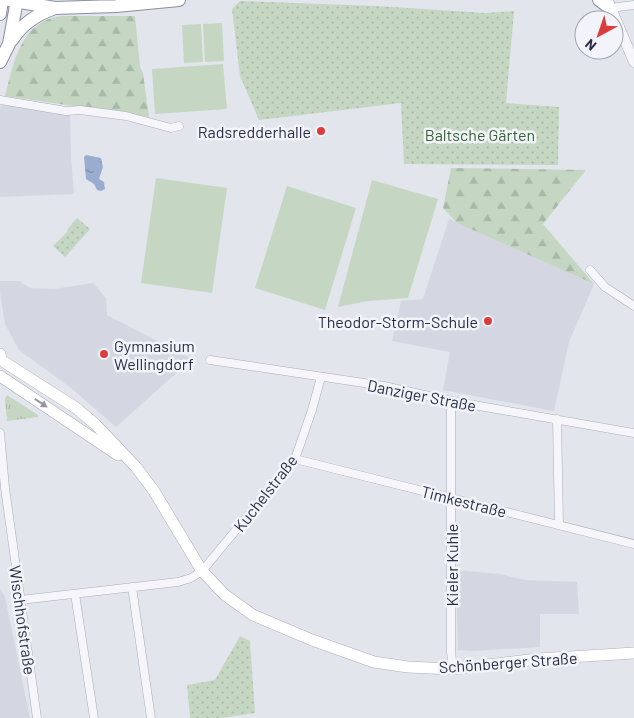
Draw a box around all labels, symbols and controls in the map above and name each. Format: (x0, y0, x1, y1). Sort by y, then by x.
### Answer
north arrow (574, 10, 624, 60)
text: N (581, 36, 599, 55)
place label: Radsredderhalle (198, 122, 311, 141)
marker: Radsredderhalle (315, 125, 327, 137)
park label: Baltsche Gärten (425, 125, 535, 144)
place label: Theodor-Storm-Schule (318, 312, 478, 331)
marker: Theodor-Storm-Schule (482, 315, 494, 327)
place label: Gymnasium Wellingdorf (114, 336, 195, 373)
marker: Gymnasium Wellingdorf (98, 348, 110, 360)
street label: Danziger Straße (366, 375, 478, 415)
one-way arrow (34, 398, 47, 408)
street label: Kuchelstraße (229, 451, 301, 535)
street label: Timkestraße (419, 481, 509, 521)
street label: Kieler Kuhle (442, 524, 461, 606)
street label: Wischhofstraße (6, 564, 40, 676)
street label: Schönberger Straße (438, 648, 578, 676)

